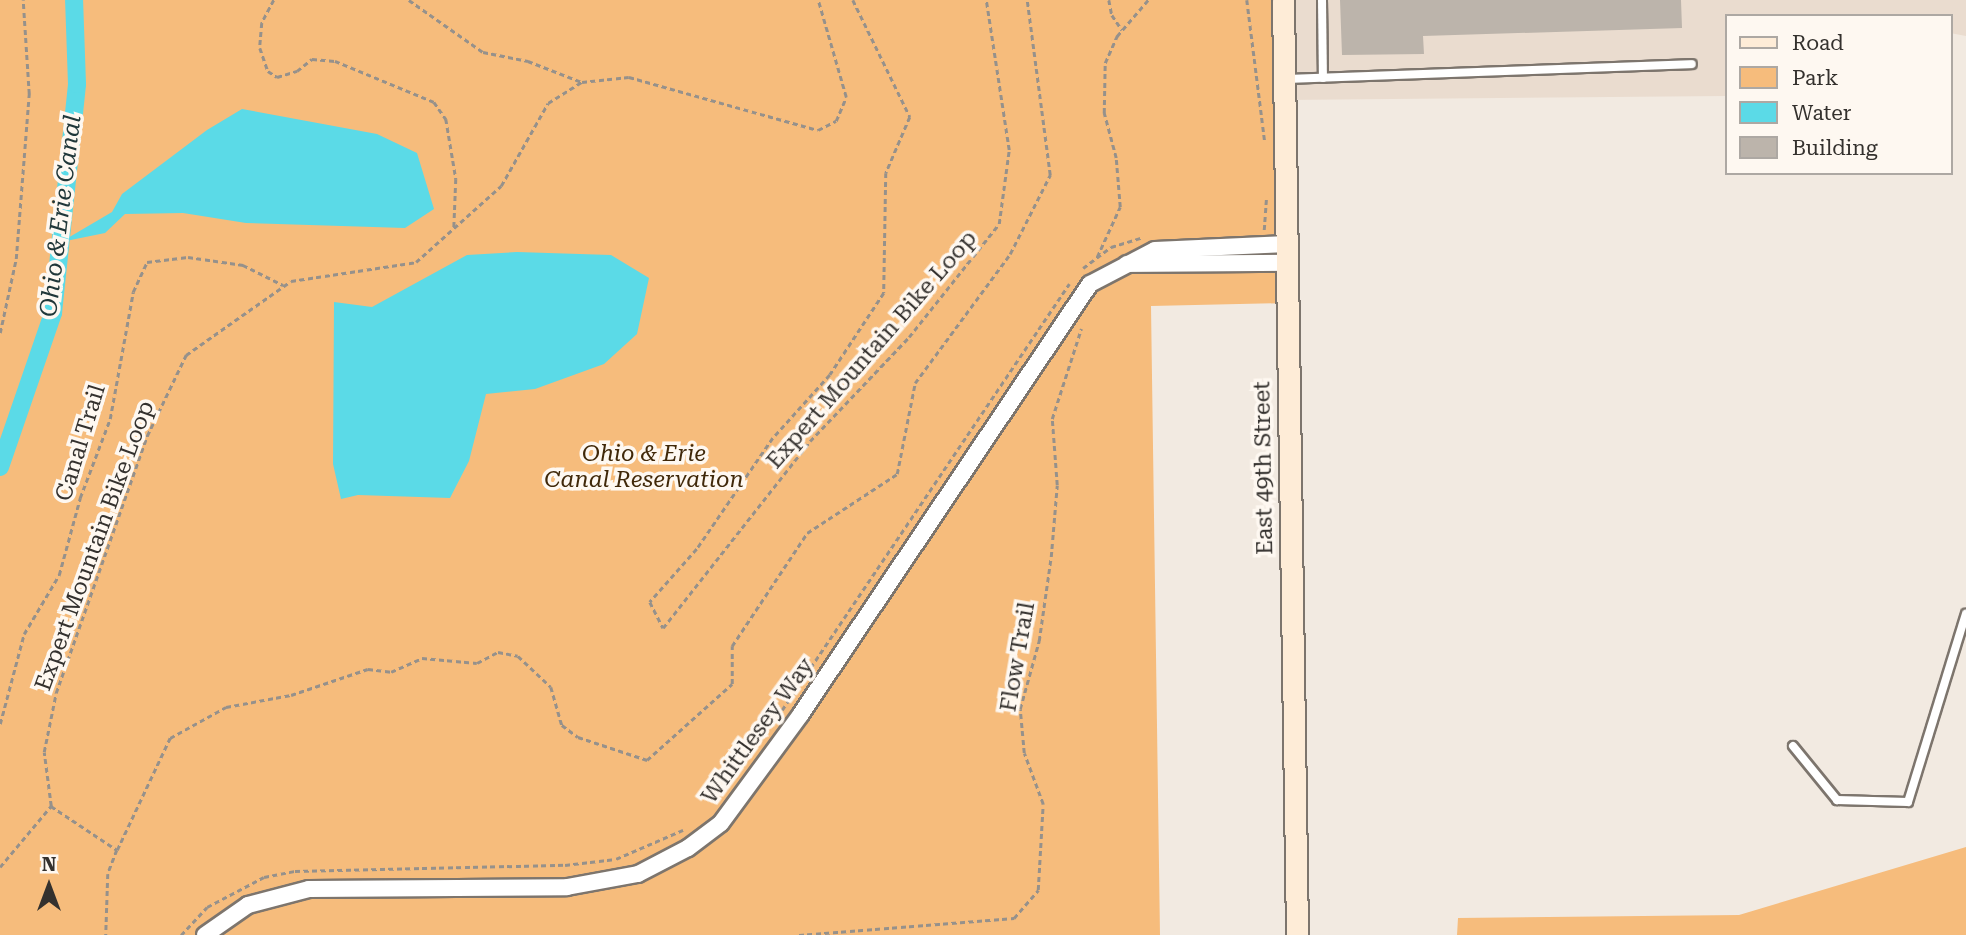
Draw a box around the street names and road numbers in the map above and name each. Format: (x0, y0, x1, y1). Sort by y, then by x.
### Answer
street label: Expert Mountain Bike Loop (761, 225, 983, 475)
street label: Canal Trail (50, 381, 112, 505)
street label: East 49th Street (1249, 381, 1279, 555)
street label: Expert Mountain Bike Loop (30, 397, 160, 695)
street label: Flow Trail (995, 600, 1041, 714)
street label: Whittlesey Way (696, 653, 820, 809)

